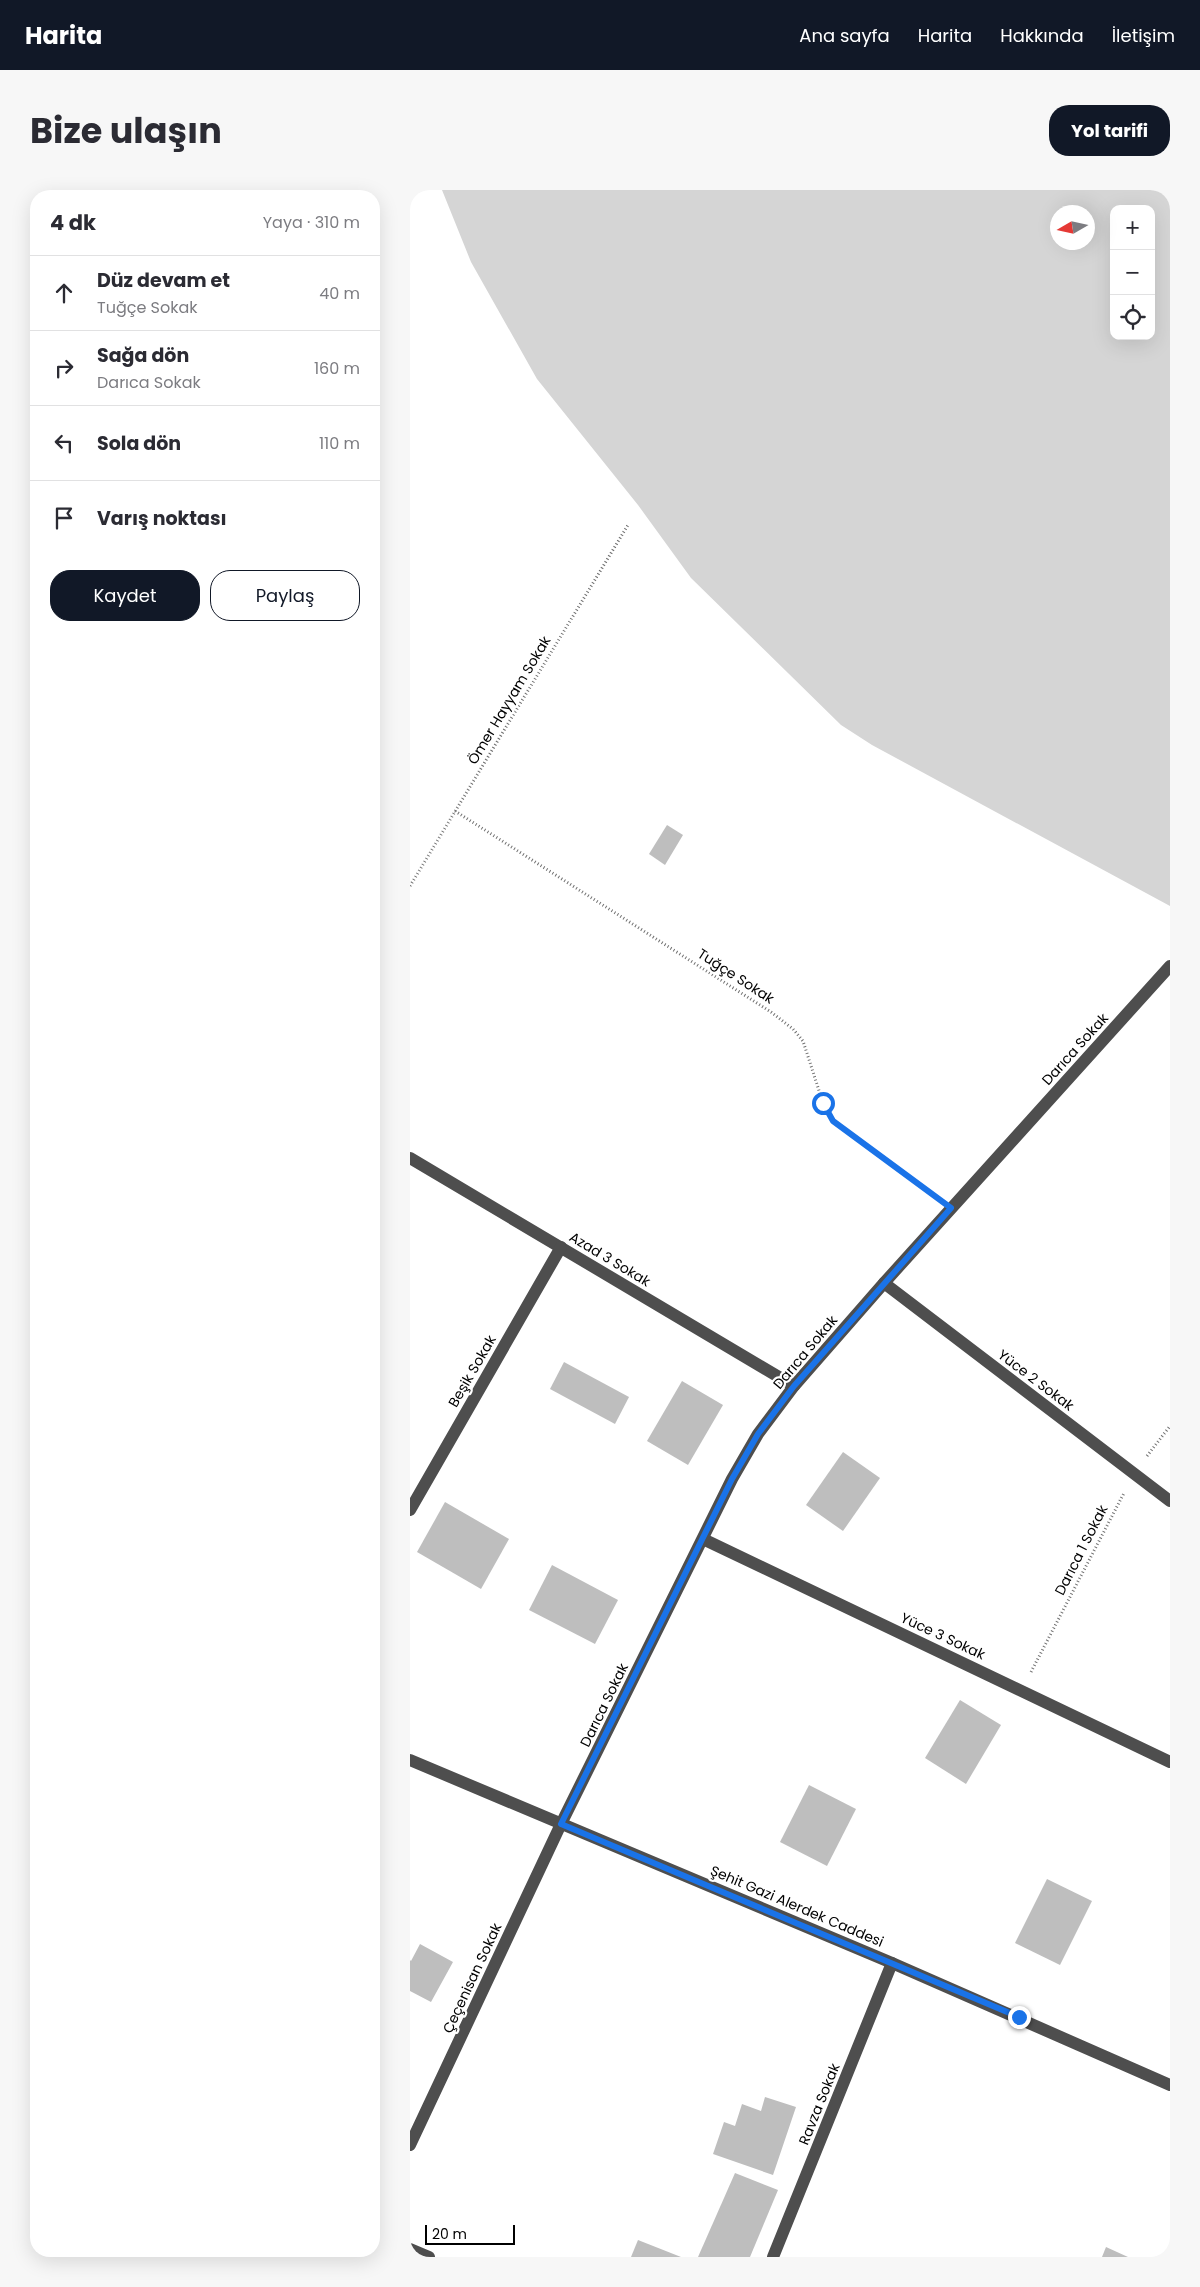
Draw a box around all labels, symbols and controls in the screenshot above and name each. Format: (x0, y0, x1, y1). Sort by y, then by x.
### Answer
text: Harita (25, 19, 102, 52)
text: Ana sayfa (799, 23, 890, 48)
text: Harita (918, 23, 972, 48)
text: Hakkında (1000, 23, 1084, 48)
text: İletişim (1112, 23, 1175, 48)
button: Yol tarifi (1049, 105, 1170, 156)
text: Bize ulaşın (30, 106, 222, 155)
north arrow (1050, 205, 1095, 250)
map controls (1110, 205, 1155, 340)
button: + (1110, 205, 1155, 250)
text: 4 dk (50, 208, 96, 237)
text: Yaya · 310 m (263, 211, 360, 234)
button: − (1110, 250, 1155, 295)
text: Düz devam et (97, 267, 230, 294)
icon: ahead (50, 279, 78, 307)
text: 40 m (319, 282, 360, 305)
button: locate (1110, 295, 1155, 340)
text: Tuğçe Sokak (97, 296, 198, 319)
text: Sağa dön (97, 342, 189, 369)
icon: right (50, 354, 78, 382)
text: 160 m (314, 357, 360, 380)
text: Darıca Sokak (97, 371, 201, 394)
icon: left (50, 429, 78, 457)
text: Sola dön (97, 430, 181, 457)
text: 110 m (319, 432, 360, 455)
icon: arrive (50, 504, 78, 532)
text: Varış noktası (97, 505, 227, 532)
button: Kaydet (50, 570, 200, 621)
button: Paylaş (210, 570, 360, 621)
street label: Ömer Hayyam Sokak (463, 631, 556, 768)
street label: Tuğçe Sokak (694, 944, 779, 1009)
street label: Darıca Sokak (1037, 1008, 1113, 1089)
route start (812, 1092, 835, 1115)
street label: Azad 3 Sokak (566, 1227, 655, 1292)
street label: Darıca Sokak (768, 1310, 842, 1393)
street label: Beşik Sokak (443, 1331, 501, 1411)
street label: Yüce 2 Sokak (994, 1345, 1079, 1416)
street label: Darıca 1 Sokak (1050, 1501, 1113, 1599)
street label: Yüce 3 Sokak (897, 1608, 989, 1665)
street label: Darıca Sokak (575, 1659, 633, 1750)
street label: Şehit Gazi Alerdek Caddesi (707, 1860, 887, 1952)
street label: Çeçenisan Sokak (438, 1919, 507, 2036)
route end (1008, 2006, 1031, 2029)
street label: Ravza Sokak (794, 2059, 845, 2148)
scale bar (425, 2222, 515, 2245)
text: 20 m (432, 2224, 467, 2244)

